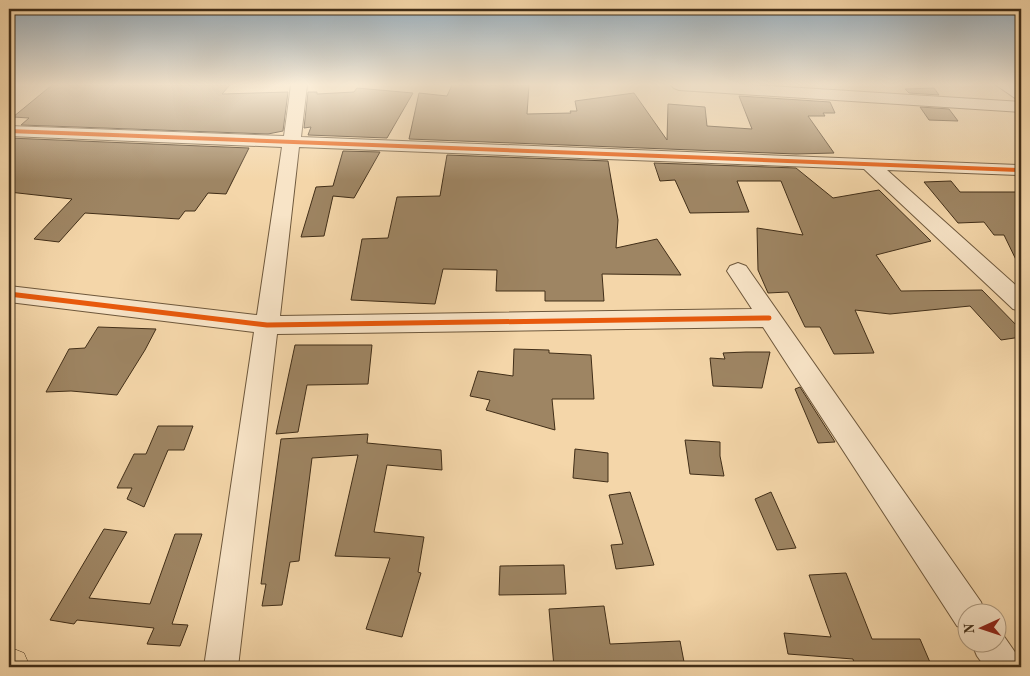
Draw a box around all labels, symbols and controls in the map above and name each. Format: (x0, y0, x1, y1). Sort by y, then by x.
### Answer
north arrow (958, 604, 1008, 654)
text: N (963, 623, 977, 634)

